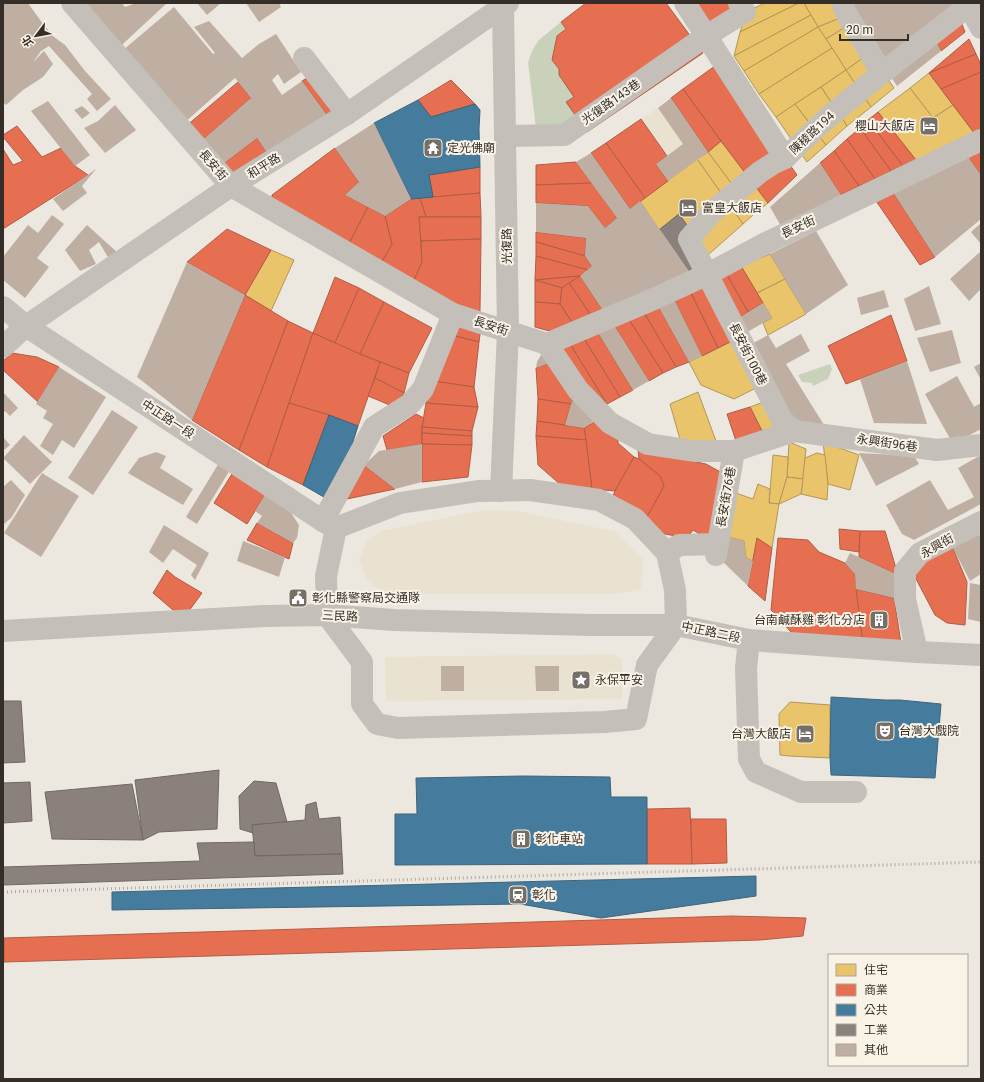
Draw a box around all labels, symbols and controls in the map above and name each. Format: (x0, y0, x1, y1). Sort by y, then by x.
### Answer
north arrow (16, 16, 56, 56)
scale bar (840, 16, 908, 42)
text: 20 m (846, 23, 873, 37)
text: 北 (20, 33, 36, 49)
street label: 光復路143巷 (579, 77, 643, 127)
street label: 陳稜路194 (787, 109, 838, 157)
hotel icon: 櫻山大飯店 (918, 115, 940, 137)
place label: 櫻山大飯店 (855, 119, 915, 133)
temple icon: 定光佛廟 (422, 137, 444, 159)
place label: 定光佛廟 (447, 141, 495, 155)
street label: 長安街 (196, 147, 230, 183)
street label: 和平路 (245, 151, 283, 181)
hotel icon: 富皇大飯店 (677, 197, 699, 219)
place label: 富皇大飯店 (702, 201, 762, 215)
street label: 長安街 (779, 213, 817, 241)
street label: 光復路 (500, 228, 514, 264)
street label: 長安街 (472, 314, 510, 338)
street label: 長安街100巷 (726, 320, 770, 388)
street label: 中正路一段 (139, 397, 197, 441)
street label: 永興街96巷 (856, 432, 918, 454)
street label: 長安街76巷 (714, 466, 738, 528)
street label: 永興街 (918, 531, 956, 561)
public building icon: 彰化縣警察局交通隊 (287, 587, 309, 609)
place label: 彰化縣警察局交通隊 (312, 591, 420, 605)
street label: 三民路 (322, 608, 358, 624)
building icon: 台南鹹酥雞 彰化分店 (868, 609, 890, 631)
place label: 台南鹹酥雞 彰化分店 (754, 613, 865, 627)
street label: 中正路二段 (680, 619, 742, 645)
place icon: 永保平安 (570, 669, 592, 691)
place label: 永保平安 (595, 673, 643, 687)
theatre icon: 台灣大戲院 (874, 720, 896, 742)
hotel icon: 台灣大飯店 (794, 723, 816, 745)
place label: 台灣大戲院 (899, 724, 959, 738)
place label: 台灣大飯店 (731, 727, 791, 741)
building icon: 彰化車站 (510, 828, 532, 850)
place label: 彰化車站 (535, 832, 583, 846)
station icon: 彰化 (507, 884, 529, 906)
place label: 彰化 (532, 888, 556, 902)
legend (828, 954, 968, 1066)
text: 住宅 (864, 963, 888, 977)
text: 商業 (864, 983, 888, 997)
text: 公共 (864, 1003, 888, 1017)
text: 工業 (864, 1023, 888, 1037)
text: 其他 (864, 1043, 888, 1057)

